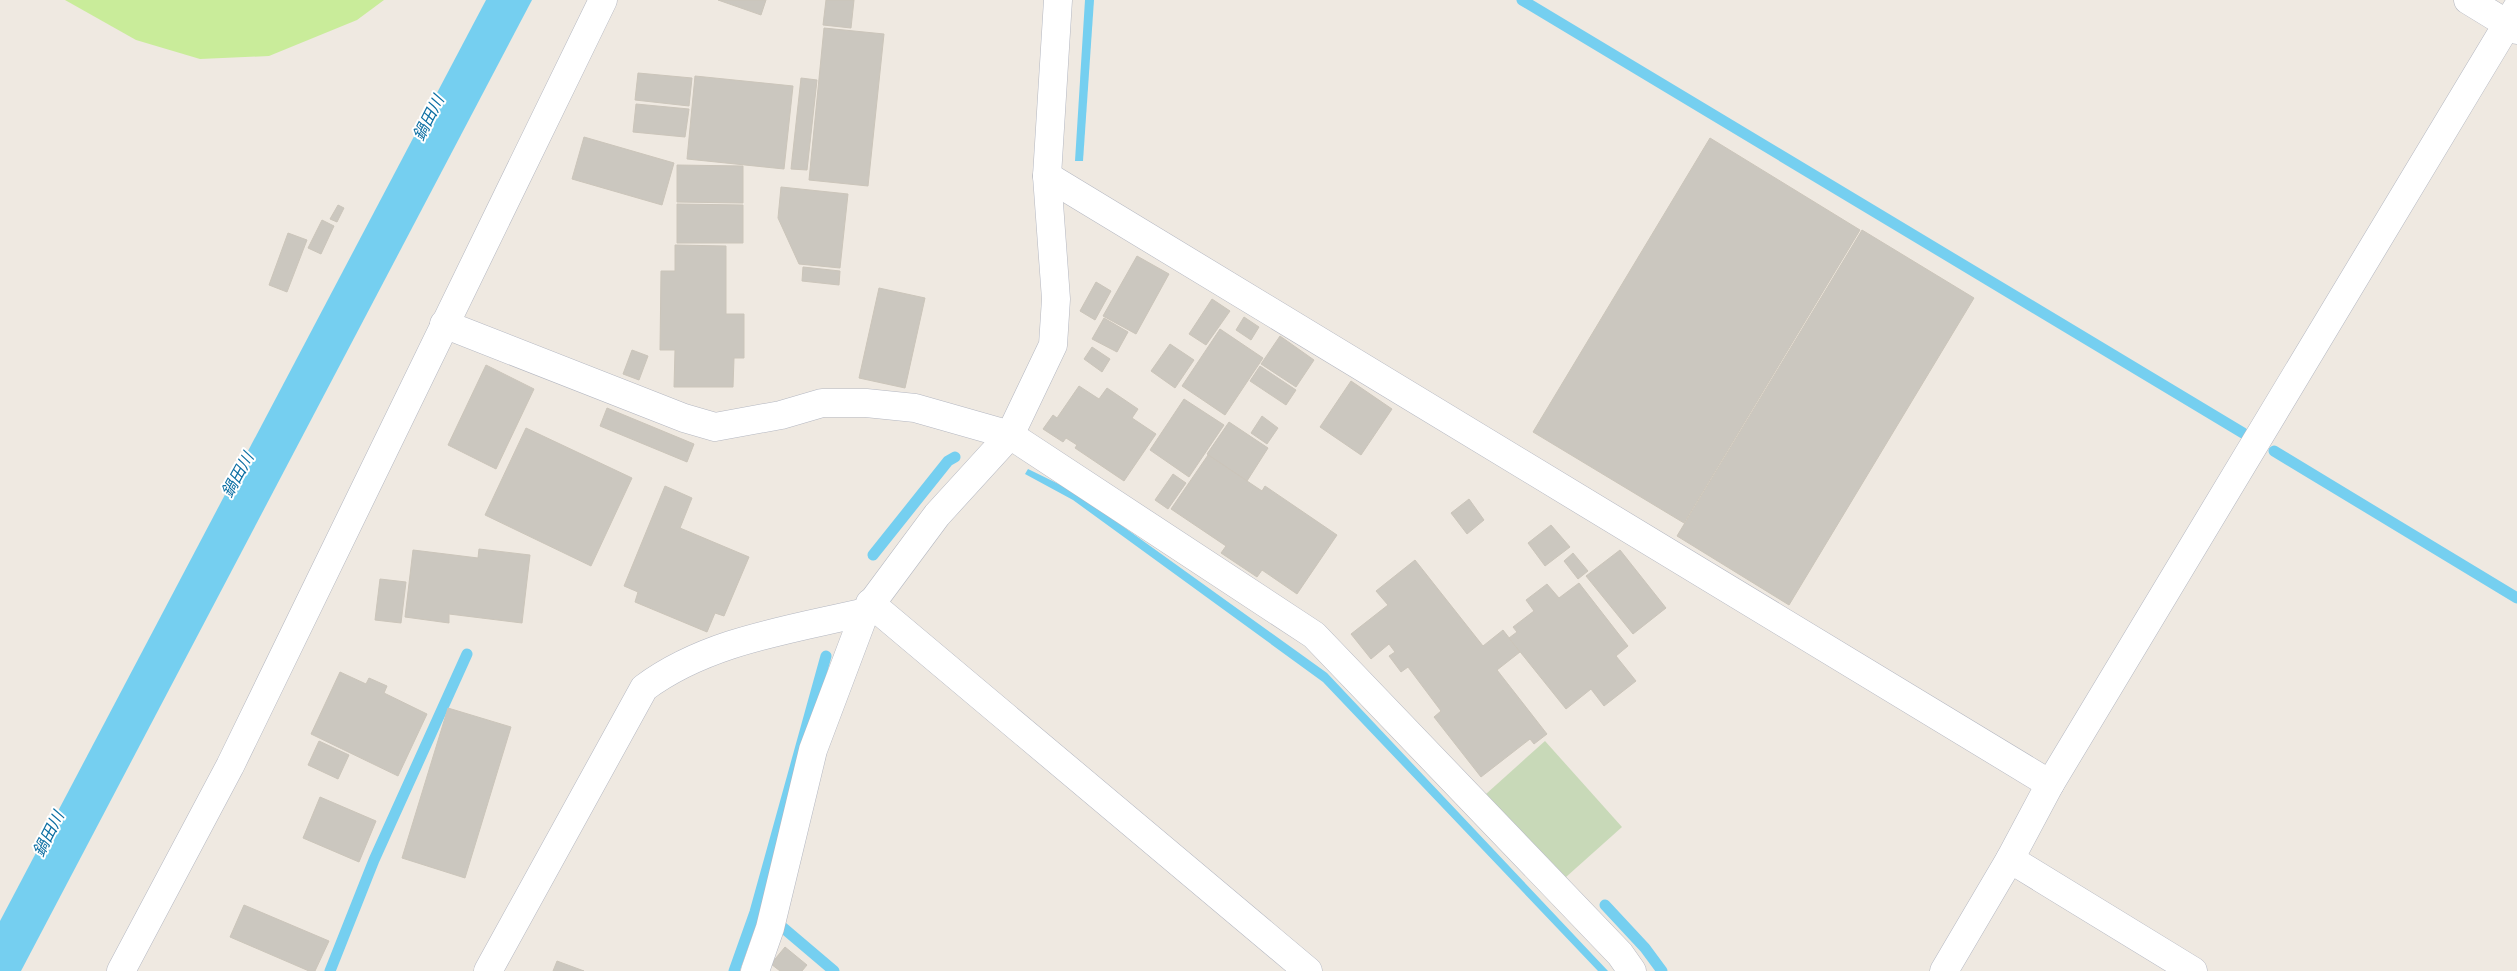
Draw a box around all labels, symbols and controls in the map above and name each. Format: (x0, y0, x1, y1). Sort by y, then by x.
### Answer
water label: 鍋田川 (409, 90, 450, 144)
water label: 鍋田川 (218, 447, 259, 501)
water label: 鍋田川 (29, 806, 70, 860)

